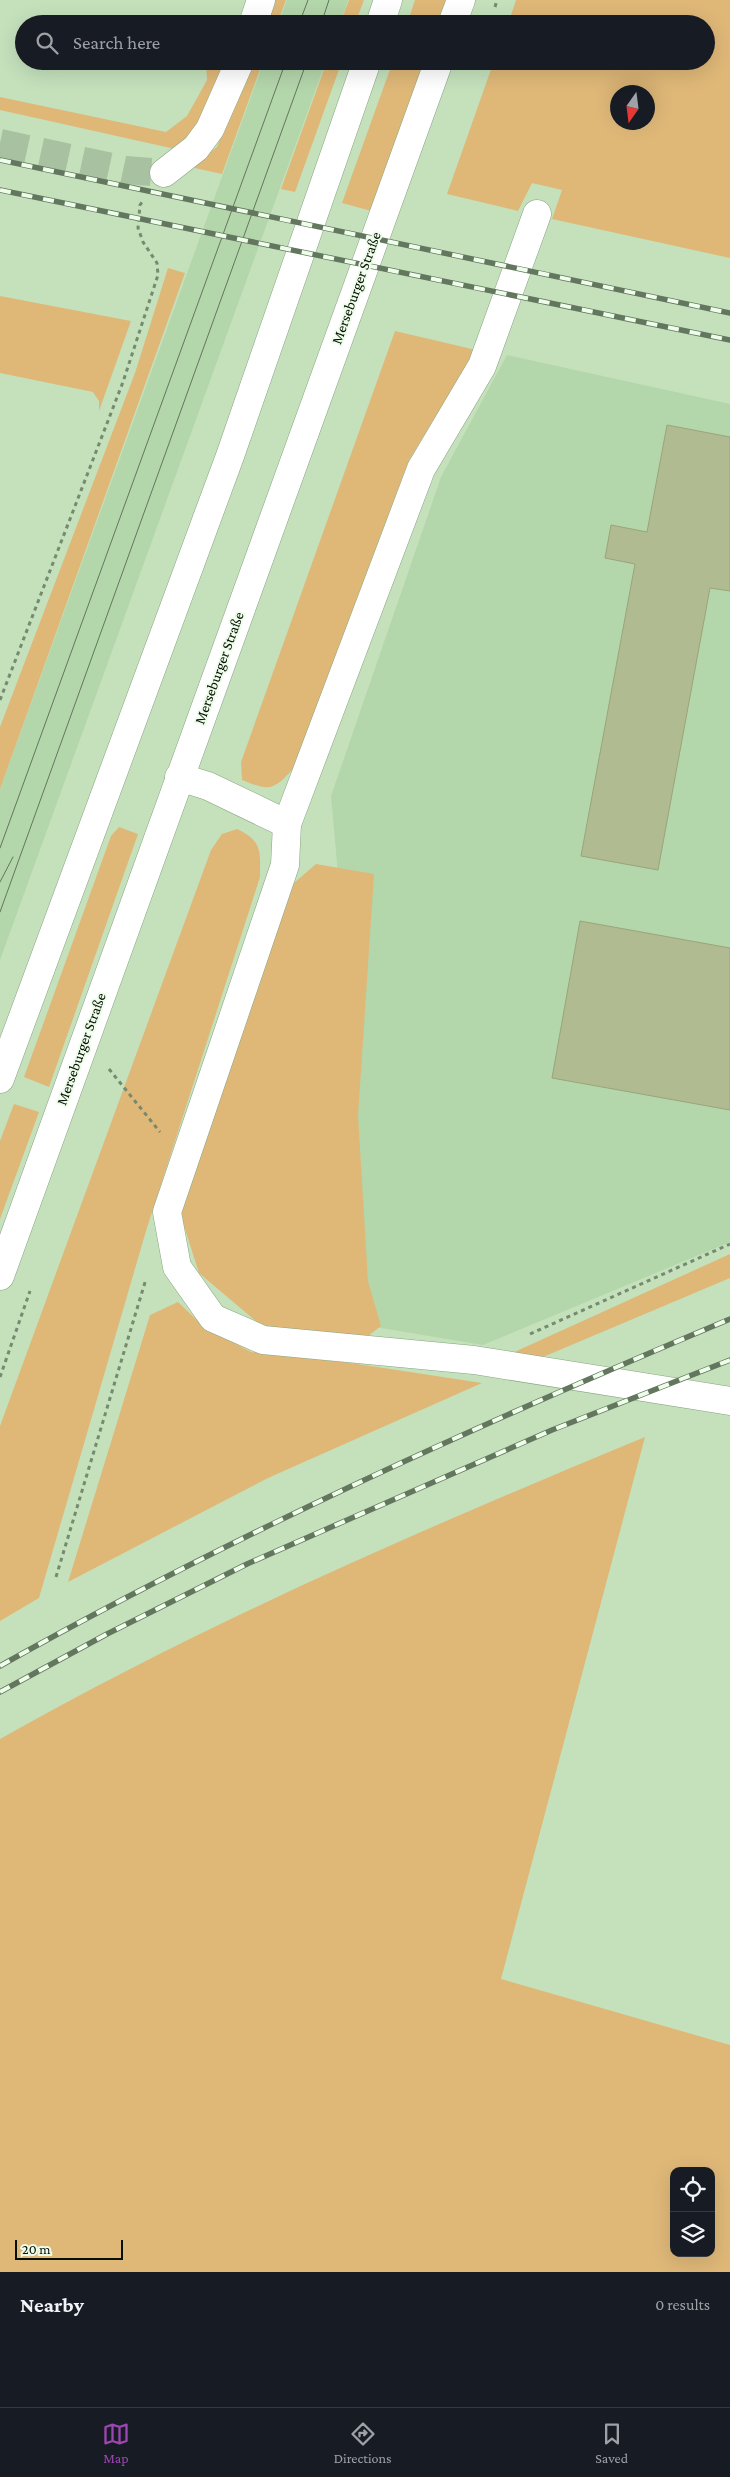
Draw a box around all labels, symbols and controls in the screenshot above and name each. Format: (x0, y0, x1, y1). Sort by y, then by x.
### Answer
search box (15, 15, 715, 70)
icon: search (33, 29, 61, 57)
text: Search here (73, 32, 160, 53)
north arrow (610, 85, 655, 130)
street label: Merseburger Straße (328, 229, 385, 347)
street label: Merseburger Straße (191, 609, 248, 727)
street label: Merseburger Straße (53, 990, 110, 1108)
map controls (670, 2167, 715, 2257)
button: locate (670, 2167, 715, 2212)
button: layers (670, 2212, 715, 2257)
scale bar (15, 2237, 122, 2260)
text: 20 m (22, 2241, 50, 2257)
text: Nearby (20, 2293, 84, 2317)
text: 0 results (655, 2296, 710, 2313)
tab: Map (102, 2420, 130, 2466)
tab: Directions (334, 2420, 392, 2466)
tab: Saved (595, 2420, 628, 2466)

